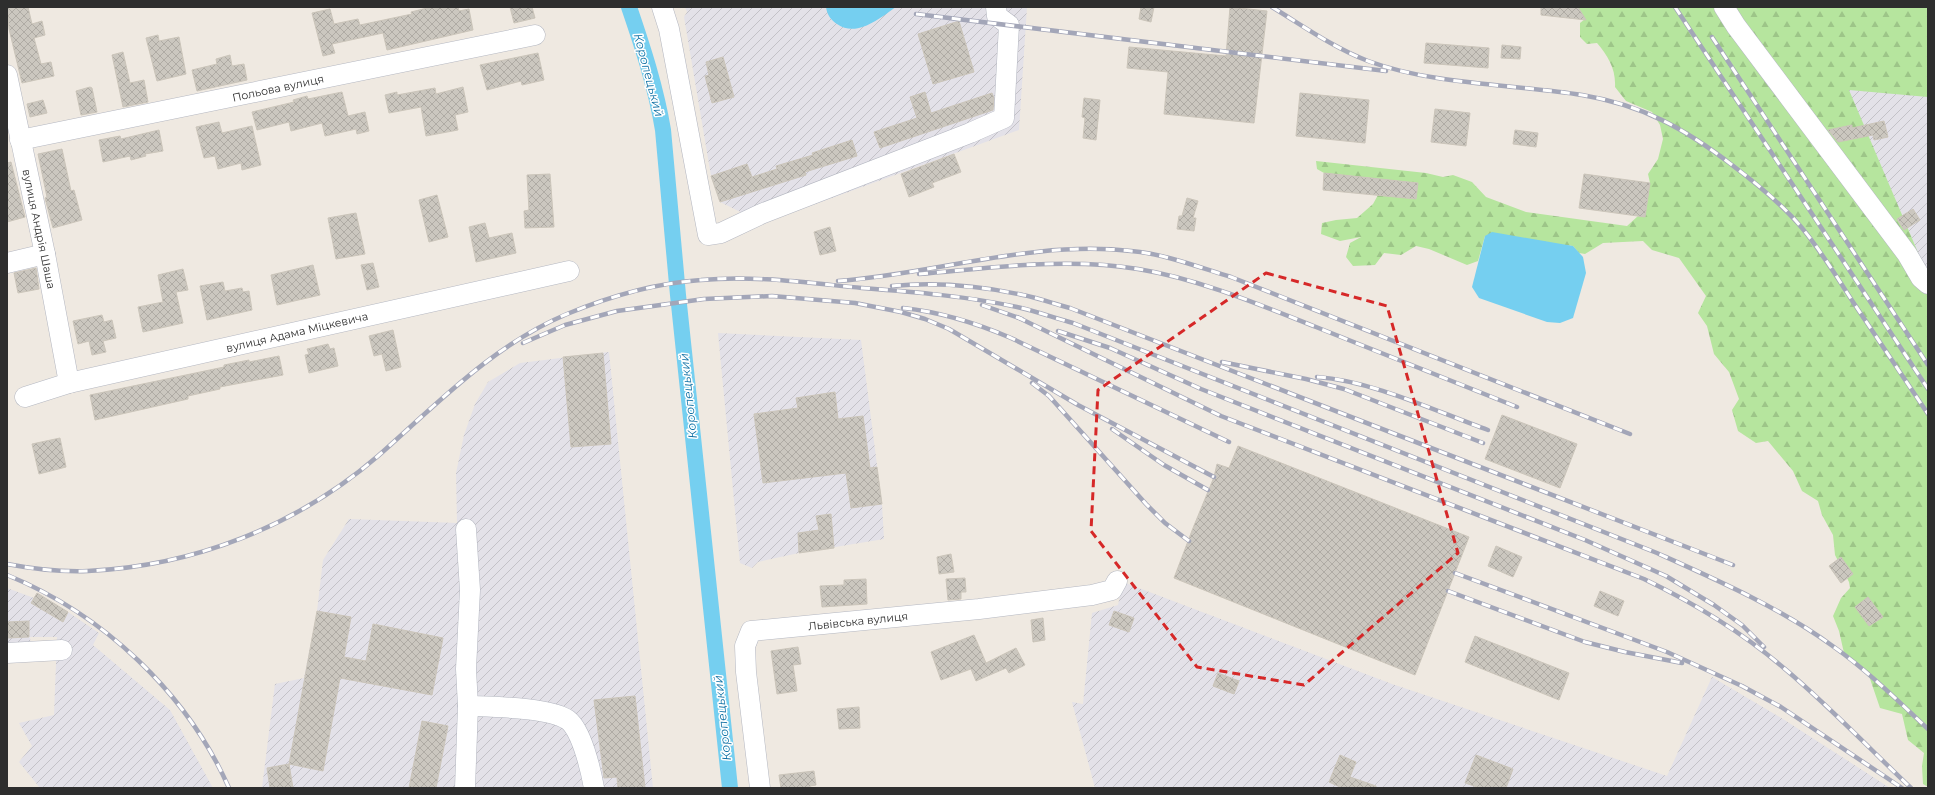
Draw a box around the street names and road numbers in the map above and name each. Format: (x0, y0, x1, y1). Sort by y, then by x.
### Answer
street label: Польова вулиця (231, 71, 325, 105)
street label: вулиця Андрія Шаша (19, 168, 59, 290)
street label: вулиця Адама Міцкевича (225, 309, 369, 355)
street label: Львівська вулиця (807, 609, 909, 633)

